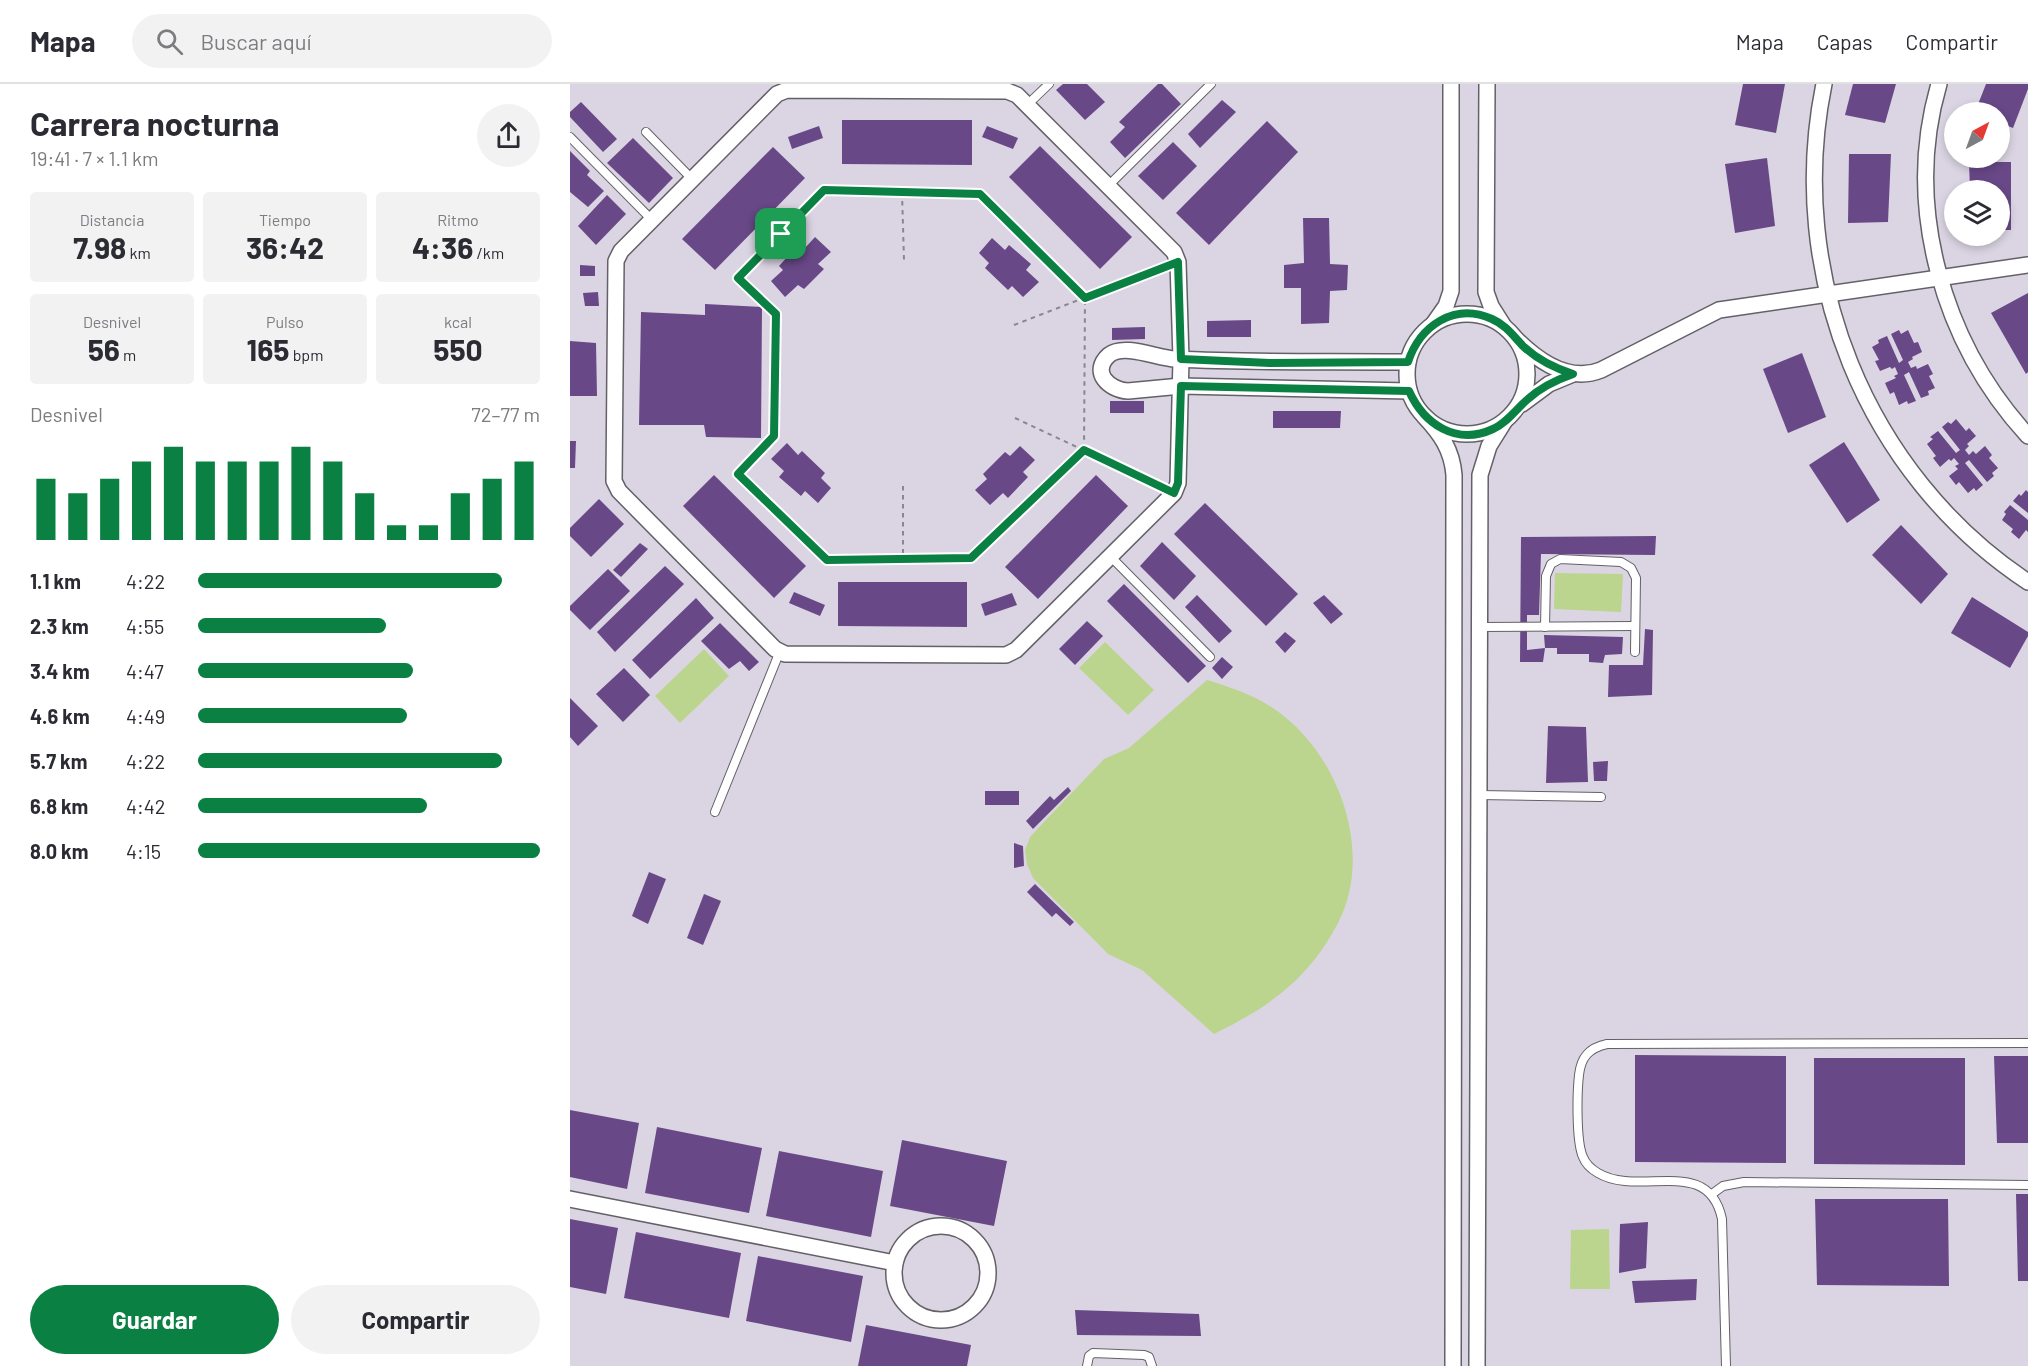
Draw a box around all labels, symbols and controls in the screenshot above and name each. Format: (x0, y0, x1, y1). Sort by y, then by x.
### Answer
search box (132, 14, 552, 68)
text: Mapa (30, 24, 96, 58)
icon: search (153, 25, 186, 58)
text: Buscar aquí (201, 28, 311, 54)
text: Mapa (1736, 29, 1784, 54)
text: Capas (1817, 29, 1873, 54)
text: Compartir (1906, 29, 1998, 54)
north arrow (1944, 102, 2010, 168)
map controls (1944, 102, 2010, 246)
text: Carrera nocturna (30, 103, 279, 143)
button: share (477, 104, 540, 167)
text: 19:41 · 7 × 1.1 km (30, 146, 159, 170)
button: layers (1944, 180, 2010, 246)
pin (755, 208, 806, 259)
text: Distancia (80, 210, 144, 229)
text: Tiempo (259, 210, 311, 229)
text: Ritmo (437, 210, 479, 229)
icon: arrive (764, 217, 797, 250)
text: 7.98 (73, 229, 126, 265)
text: 36:42 (246, 229, 324, 265)
text: 4:36 (412, 229, 473, 265)
text: km (126, 243, 151, 262)
text: /km (473, 243, 504, 262)
text: Desnivel (83, 312, 141, 331)
text: Pulso (266, 312, 304, 331)
text: kcal (444, 312, 472, 331)
text: 56 (88, 331, 120, 367)
text: 165 (247, 331, 289, 367)
text: 550 (433, 331, 483, 367)
text: m (120, 345, 136, 364)
text: bpm (289, 345, 323, 364)
text: Desnivel (30, 402, 103, 426)
text: 72–77 m (471, 402, 540, 426)
text: 1.1 km (30, 569, 81, 593)
text: 4:22 (126, 569, 165, 593)
text: 2.3 km (30, 614, 89, 638)
text: 4:55 (126, 614, 164, 638)
text: 3.4 km (30, 659, 90, 683)
text: 4:47 (126, 659, 164, 683)
text: 4.6 km (30, 704, 90, 728)
text: 4:49 (126, 704, 165, 728)
text: 5.7 km (30, 749, 87, 773)
text: 4:22 (126, 749, 165, 773)
text: 6.8 km (30, 794, 88, 818)
text: 4:42 (126, 794, 166, 818)
text: 8.0 km (30, 839, 88, 863)
text: 4:15 (126, 839, 161, 863)
button: Guardar (30, 1285, 279, 1354)
button: Compartir (291, 1285, 540, 1354)

